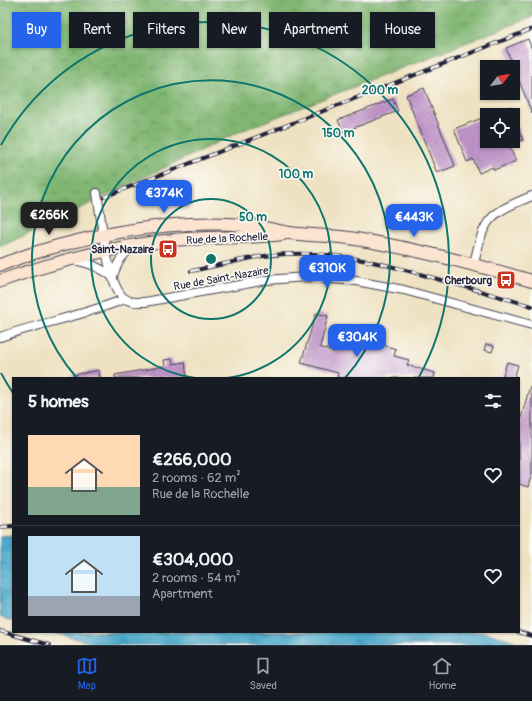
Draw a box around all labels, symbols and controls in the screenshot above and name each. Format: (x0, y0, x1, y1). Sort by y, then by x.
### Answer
chip: Buy (12, 12, 61, 48)
chip: Rent (69, 12, 125, 48)
chip: Filters (133, 12, 199, 48)
chip: New (207, 12, 261, 48)
chip: Apartment (269, 12, 362, 48)
chip: House (370, 12, 435, 48)
north arrow (480, 60, 520, 100)
map controls (480, 60, 520, 148)
text: 200 m (362, 83, 399, 98)
button: locate (480, 108, 520, 148)
text: 150 m (322, 126, 355, 141)
text: 100 m (279, 167, 314, 182)
pin: €374K (136, 180, 192, 214)
text: €374K (145, 185, 183, 201)
pin: €266K (21, 202, 77, 236)
pin: €443K (386, 204, 442, 238)
text: €266K (30, 207, 68, 223)
text: €443K (395, 209, 433, 225)
text: 50 m (239, 210, 267, 225)
street label: Rue de la Rochelle (186, 230, 269, 247)
bus stop icon: Saint-Nazaire (157, 238, 179, 260)
place label: Saint-Nazaire (91, 243, 155, 256)
centre of rings (204, 252, 218, 266)
pin: €310K (299, 255, 355, 289)
text: €310K (308, 260, 346, 276)
street label: Rue de Saint-Nazaire (173, 264, 270, 293)
bus stop icon: Cherbourg (495, 269, 517, 291)
place label: Cherbourg (444, 274, 492, 287)
pin: €304K (329, 324, 385, 358)
text: €304K (337, 329, 377, 345)
icon: filters (482, 390, 504, 412)
text: 5 homes (28, 391, 89, 412)
text: €266,000 (152, 449, 232, 470)
icon: home (60, 451, 108, 499)
icon: heart (482, 464, 504, 486)
text: 2 rooms · 62 m² (152, 470, 241, 486)
text: Rue de la Rochelle (152, 486, 249, 502)
text: €304,000 (152, 549, 233, 570)
icon: home (60, 552, 108, 600)
icon: heart (482, 565, 504, 587)
text: 2 rooms · 54 m² (152, 570, 240, 586)
text: Apartment (152, 586, 213, 602)
tab: Map (76, 655, 98, 692)
tab: Saved (249, 655, 277, 692)
tab: Home (428, 655, 456, 692)

